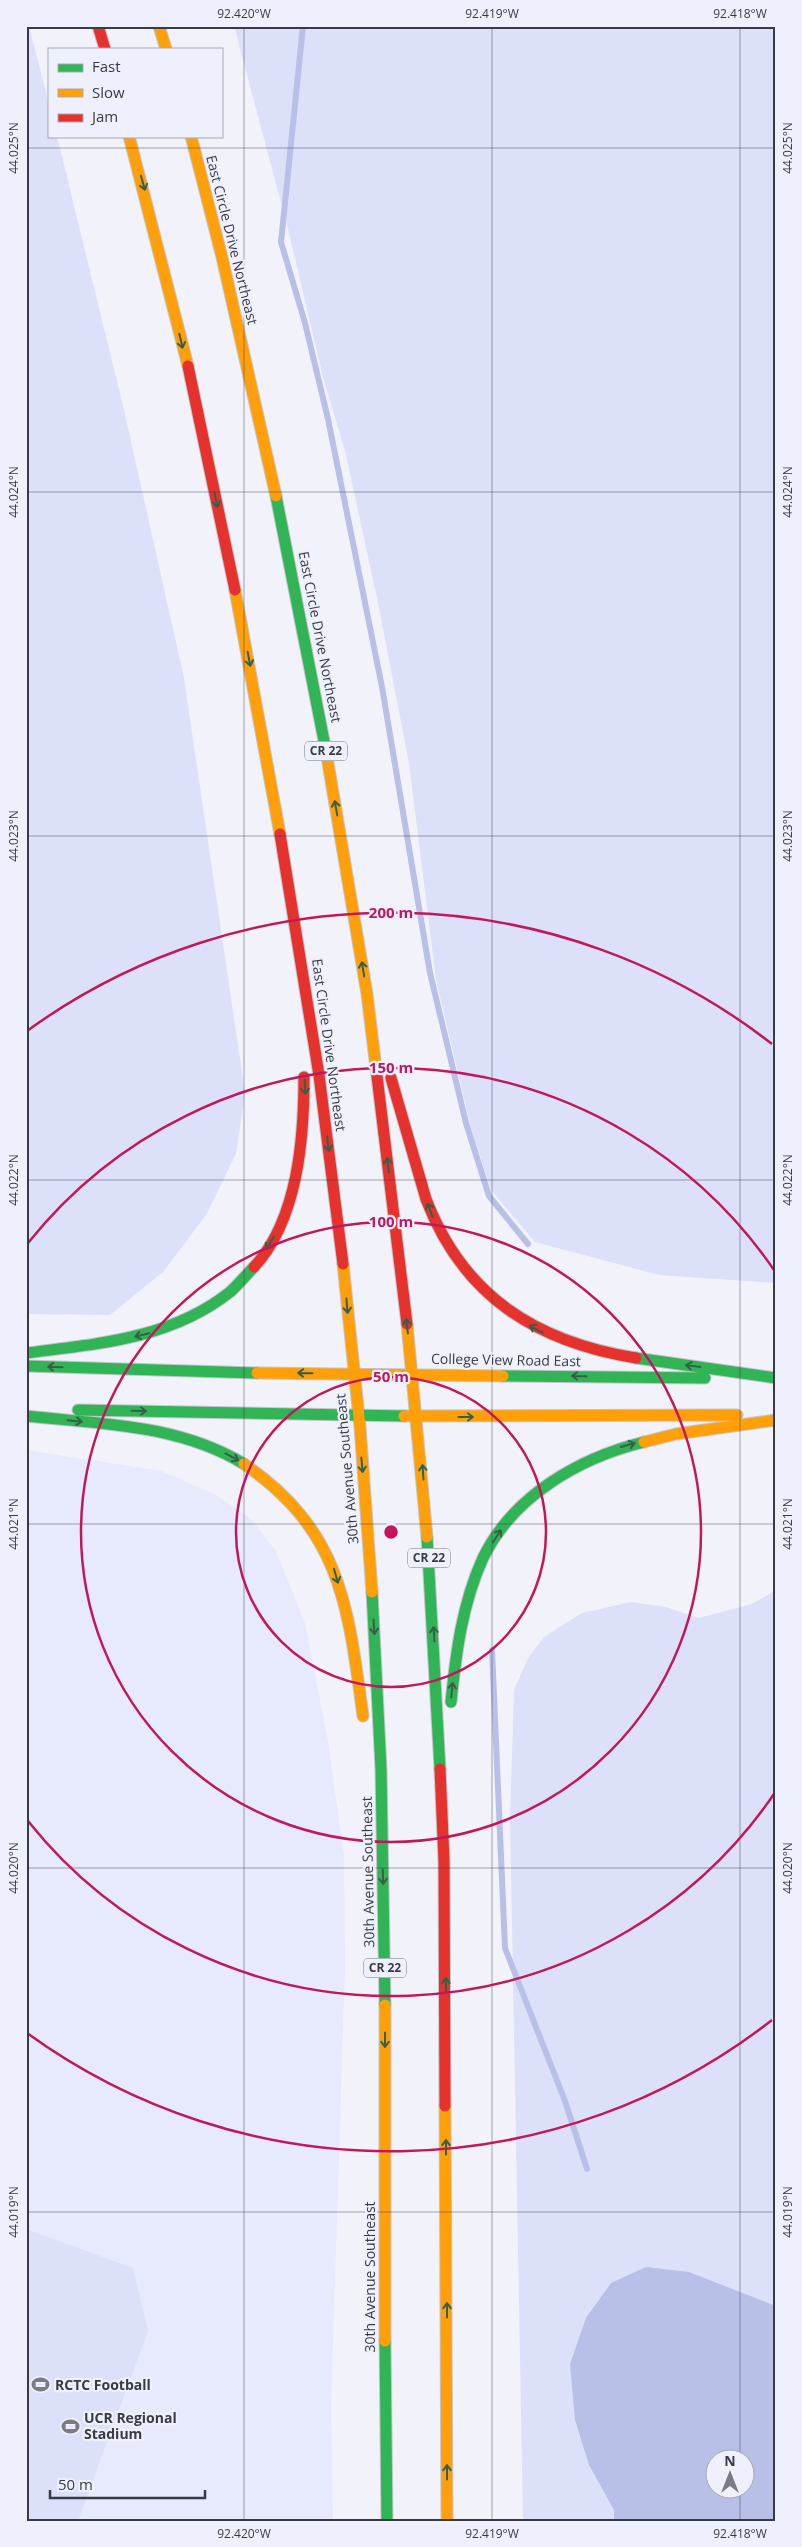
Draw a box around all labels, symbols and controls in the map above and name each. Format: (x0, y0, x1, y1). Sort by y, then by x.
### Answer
text: 92.420°W (217, 5, 271, 22)
text: 92.419°W (465, 5, 519, 22)
text: 92.418°W (713, 5, 767, 22)
legend (48, 48, 222, 138)
text: Fast (92, 56, 121, 76)
text: Slow (92, 82, 125, 102)
text: Jam (90, 106, 118, 126)
text: 44.025°N (5, 122, 22, 174)
text: 44.025°N (779, 122, 796, 174)
street label: East Circle Drive Northeast (202, 153, 263, 327)
one-way arrow (138, 175, 148, 191)
one-way arrow (177, 333, 186, 349)
text: 44.024°N (5, 466, 22, 518)
text: 44.024°N (779, 466, 796, 518)
one-way arrow (212, 491, 221, 507)
street label: East Circle Drive Northeast (295, 550, 346, 724)
one-way arrow (245, 650, 254, 666)
road number: CR 22 (305, 741, 347, 760)
one-way arrow (331, 801, 341, 817)
text: 44.023°N (5, 810, 22, 862)
text: 44.023°N (779, 810, 796, 862)
text: 200 m (369, 902, 413, 922)
street label: East Circle Drive Northeast (308, 957, 351, 1132)
one-way arrow (357, 961, 367, 977)
text: 150 m (369, 1057, 413, 1077)
one-way arrow (300, 1079, 309, 1095)
one-way arrow (323, 1136, 333, 1152)
text: 44.022°N (5, 1154, 22, 1206)
text: 44.022°N (779, 1154, 796, 1206)
one-way arrow (383, 1157, 393, 1173)
one-way arrow (425, 1203, 434, 1218)
text: 100 m (369, 1211, 413, 1231)
one-way arrow (265, 1235, 275, 1249)
one-way arrow (343, 1297, 352, 1313)
one-way arrow (402, 1318, 412, 1334)
one-way arrow (528, 1324, 543, 1334)
one-way arrow (134, 1331, 150, 1340)
street label: College View Road East (431, 1349, 581, 1370)
one-way arrow (685, 1360, 701, 1370)
one-way arrow (48, 1362, 64, 1371)
text: 50 m (373, 1366, 409, 1386)
one-way arrow (298, 1368, 314, 1378)
one-way arrow (571, 1372, 587, 1381)
street label: 30th Avenue Southeast (330, 1393, 363, 1545)
one-way arrow (130, 1407, 146, 1416)
one-way arrow (458, 1412, 474, 1422)
one-way arrow (66, 1416, 82, 1426)
one-way arrow (619, 1440, 635, 1450)
one-way arrow (224, 1453, 238, 1463)
one-way arrow (357, 1457, 367, 1473)
one-way arrow (418, 1464, 427, 1480)
text: 44.021°N (5, 1498, 22, 1550)
text: 44.021°N (779, 1498, 796, 1550)
centre of rings (382, 1523, 400, 1541)
one-way arrow (492, 1529, 502, 1543)
road number: CR 22 (408, 1549, 450, 1568)
one-way arrow (332, 1568, 341, 1584)
one-way arrow (370, 1619, 379, 1635)
one-way arrow (429, 1626, 438, 1642)
one-way arrow (447, 1682, 457, 1698)
street label: 30th Avenue Southeast (357, 1796, 378, 1948)
text: 44.020°N (5, 1842, 22, 1894)
text: 44.020°N (779, 1842, 796, 1894)
one-way arrow (379, 1869, 388, 1885)
road number: CR 22 (364, 1959, 406, 1978)
one-way arrow (441, 1977, 451, 1993)
one-way arrow (381, 2031, 390, 2047)
one-way arrow (441, 2139, 451, 2156)
text: 44.019°N (5, 2186, 22, 2238)
text: 44.019°N (779, 2186, 796, 2238)
street label: 30th Avenue Southeast (360, 2201, 379, 2353)
one-way arrow (442, 2302, 452, 2318)
sports icon: RCTC Football (31, 2375, 51, 2395)
place label: RCTC Football (55, 2375, 151, 2394)
place label: UCR Regional Stadium (84, 2408, 177, 2443)
sports icon: UCR Regional Stadium (60, 2416, 80, 2436)
north arrow (704, 2450, 754, 2500)
text: N (724, 2451, 736, 2470)
one-way arrow (442, 2464, 452, 2480)
scale bar (50, 2467, 205, 2499)
text: 50 m (58, 2474, 93, 2494)
text: 92.420°W (217, 2525, 271, 2542)
text: 92.419°W (465, 2525, 519, 2542)
text: 92.418°W (713, 2525, 767, 2542)

